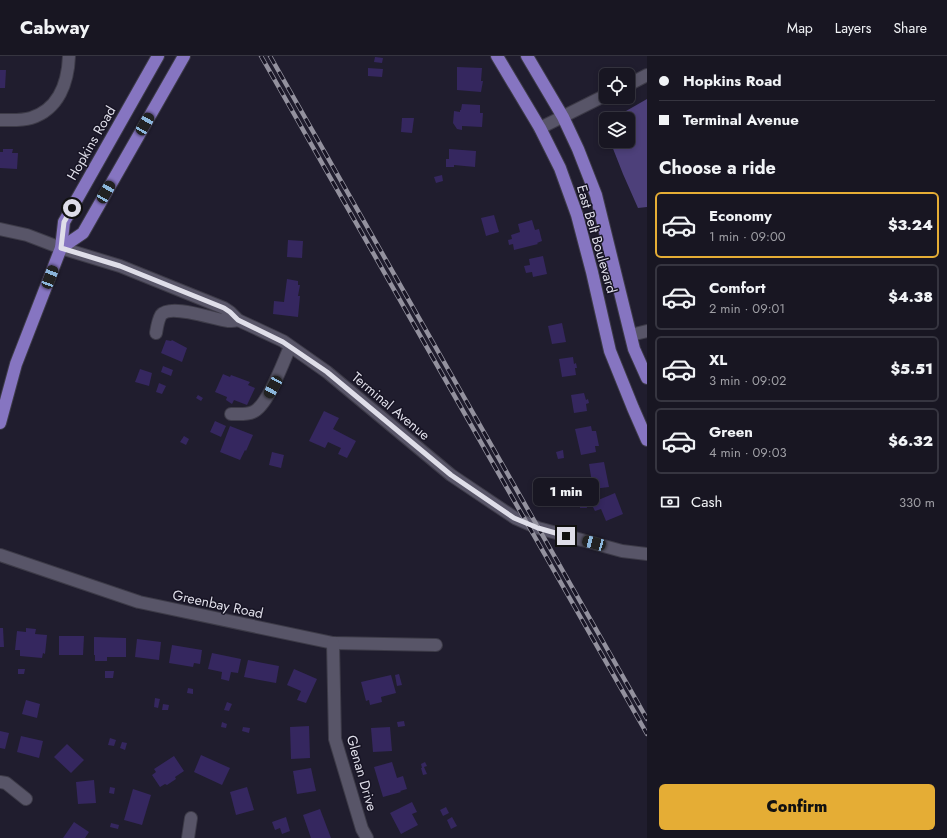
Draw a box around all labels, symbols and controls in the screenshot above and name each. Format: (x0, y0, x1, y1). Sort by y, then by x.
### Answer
text: Cabway (20, 14, 90, 41)
text: Map (787, 18, 813, 38)
text: Layers (835, 18, 871, 38)
text: Share (893, 18, 927, 38)
map controls (599, 68, 635, 148)
button: locate (599, 68, 635, 104)
text: Hopkins Road (683, 70, 782, 92)
street label: Hopkins Road (62, 102, 120, 184)
text: Terminal Avenue (683, 109, 799, 131)
car (134, 111, 156, 137)
button: layers (599, 112, 635, 148)
text: Choose a ride (659, 155, 776, 181)
car (95, 179, 117, 205)
street label: East Belt Boulevard (572, 182, 622, 296)
route start (63, 199, 81, 217)
text: Economy (709, 205, 772, 227)
icon: car (661, 207, 697, 243)
text: $3.24 (888, 214, 933, 236)
text: 1 min · 09:00 (709, 227, 786, 246)
car (40, 264, 60, 290)
text: Comfort (709, 277, 766, 299)
icon: car (661, 279, 697, 315)
text: $4.38 (888, 286, 933, 308)
text: 2 min · 09:01 (709, 299, 785, 318)
text: XL (709, 349, 727, 371)
icon: car (661, 351, 697, 387)
text: $5.51 (891, 358, 933, 380)
street label: Terminal Avenue (347, 367, 435, 445)
text: 3 min · 09:02 (709, 371, 786, 390)
car (262, 374, 284, 400)
text: Green (709, 421, 753, 443)
icon: car (661, 423, 697, 459)
text: $6.32 (888, 430, 933, 452)
text: 4 min · 09:03 (709, 443, 787, 462)
callout: 1 min (533, 478, 599, 506)
text: 1 min (550, 482, 582, 501)
icon: cash (659, 491, 681, 513)
text: Cash (691, 491, 722, 513)
text: 330 m (899, 493, 935, 512)
route end (557, 527, 575, 545)
car (581, 534, 607, 552)
street label: Greenbay Road (171, 585, 265, 623)
street label: Glenan Drive (342, 733, 382, 813)
button: Confirm (659, 784, 935, 830)

